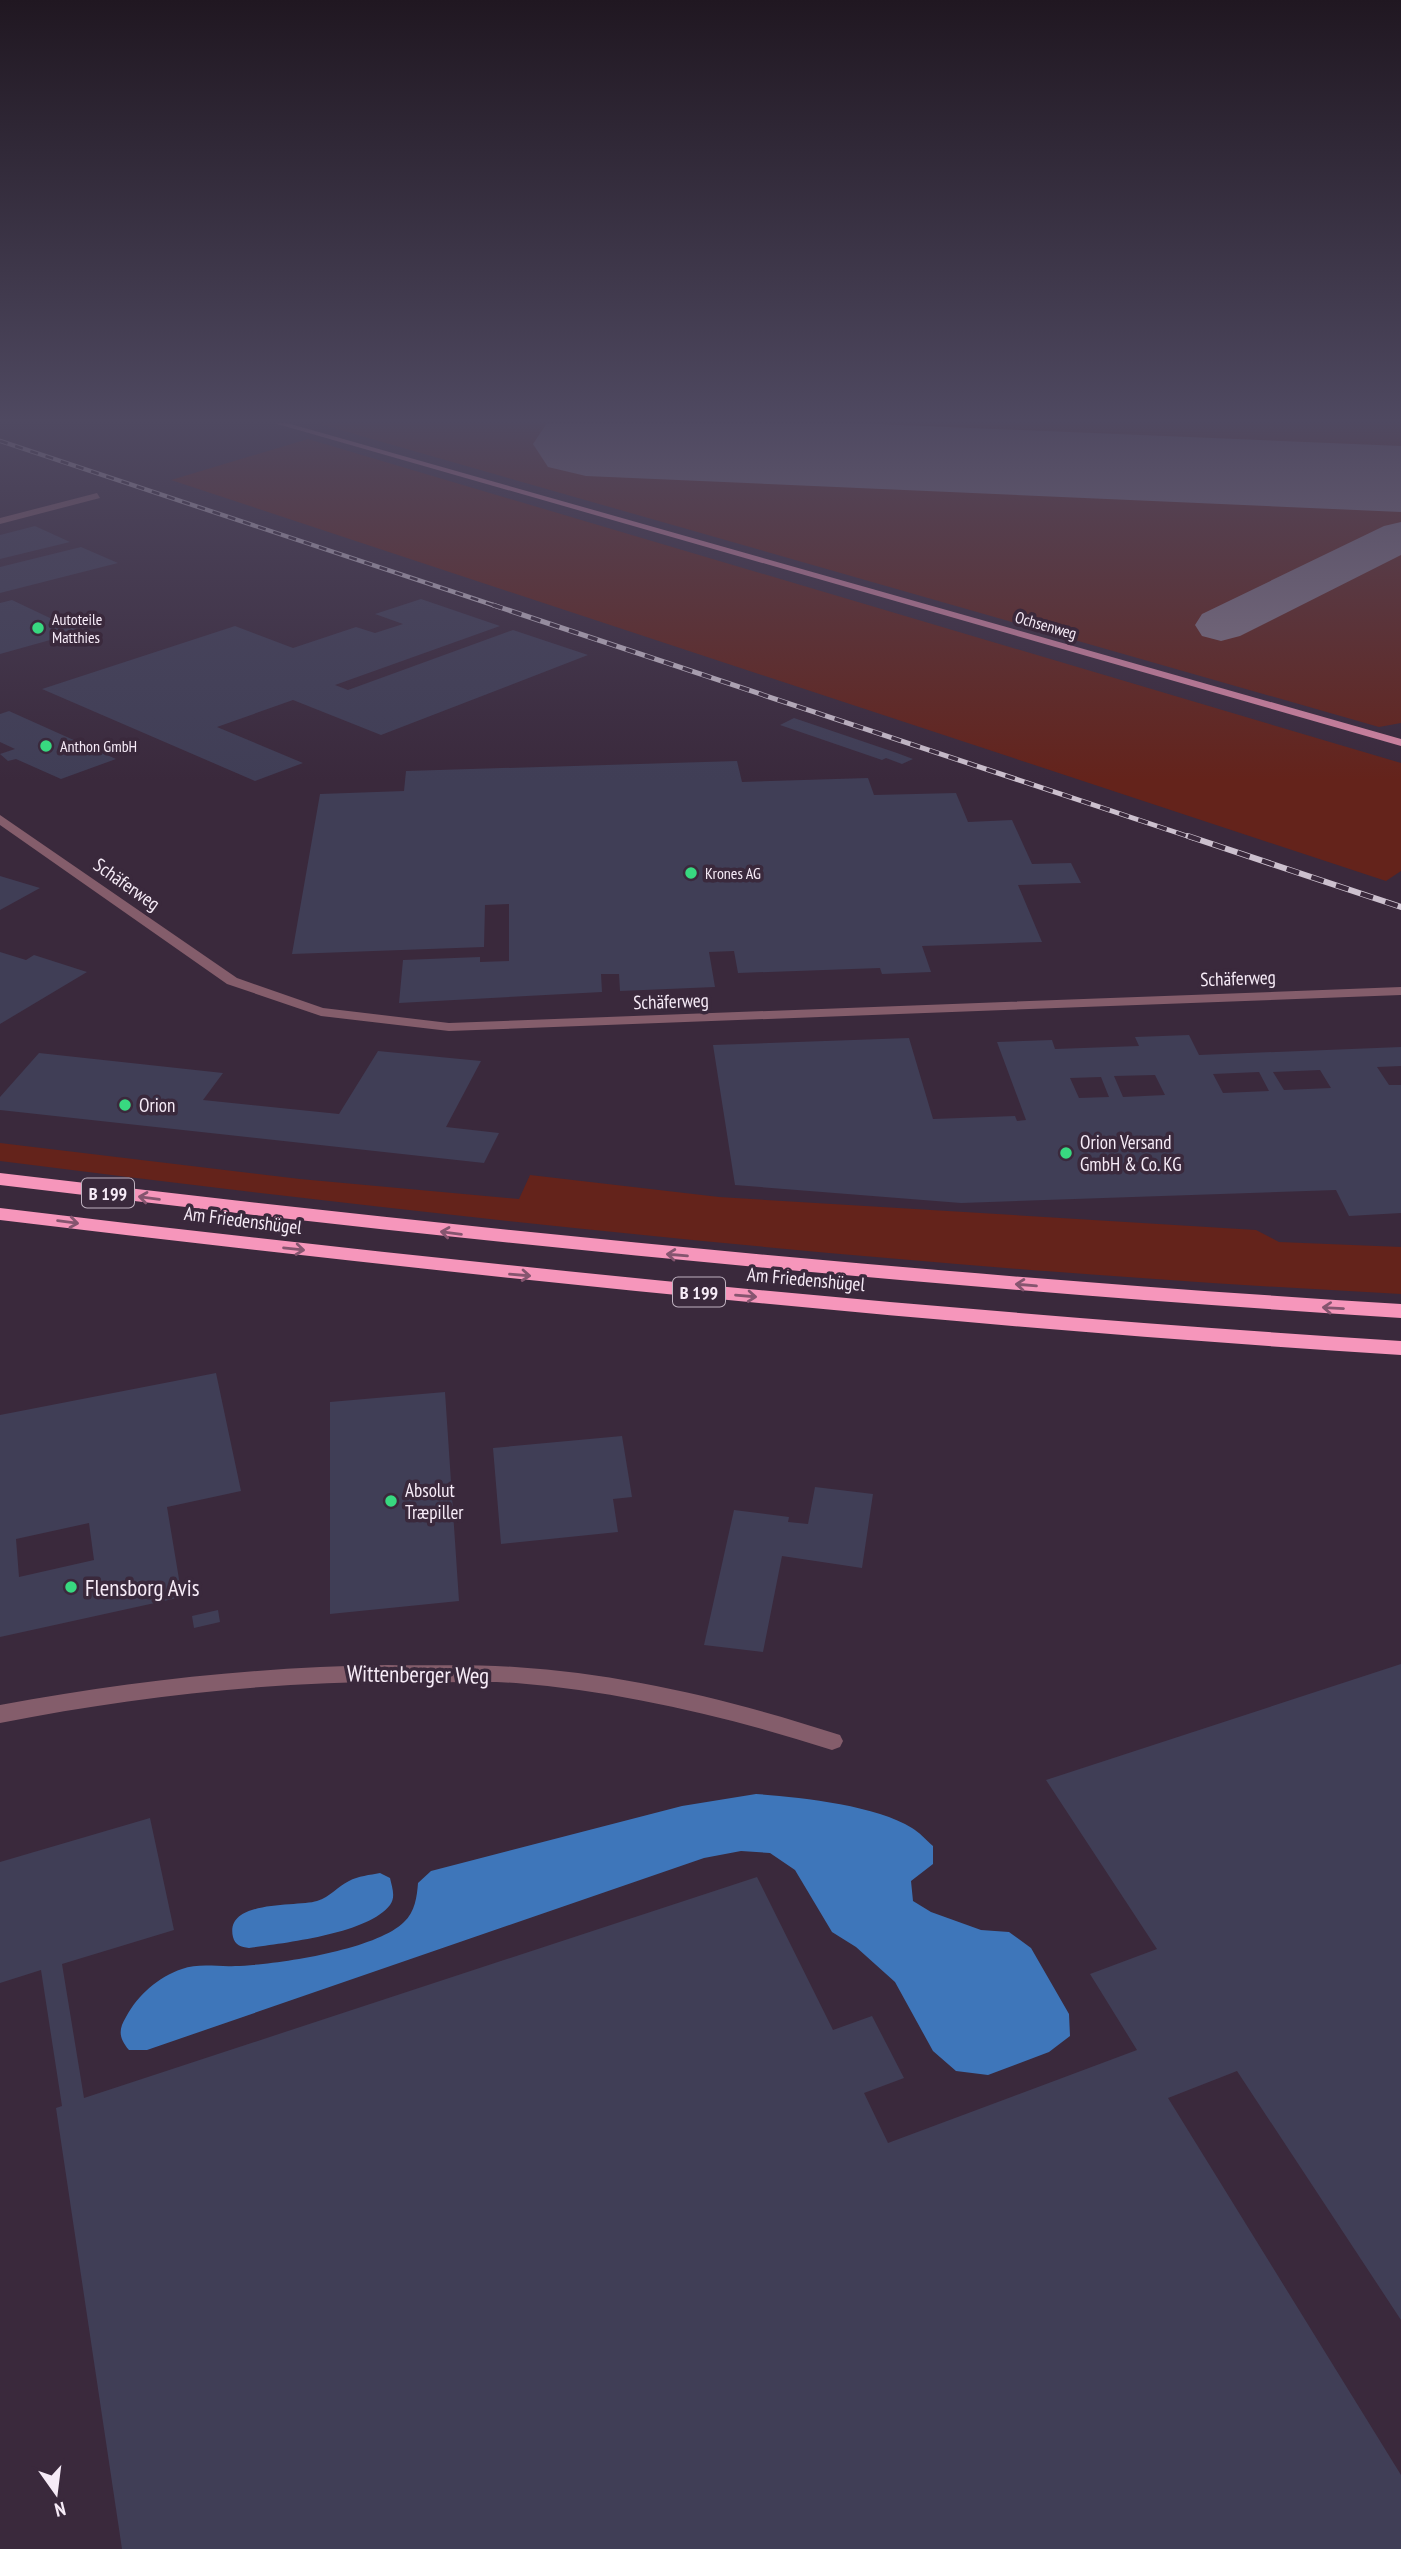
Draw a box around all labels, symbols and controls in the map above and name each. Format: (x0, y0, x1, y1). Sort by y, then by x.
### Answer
street label: Ochsenweg (1013, 607, 1079, 643)
place label: Autoteile Matthies (52, 609, 102, 647)
marker: Autoteile Matthies (30, 620, 46, 636)
place label: Anthon GmbH (60, 736, 137, 756)
marker: Anthon GmbH (38, 738, 54, 754)
street label: Schäferweg (89, 852, 165, 916)
place label: Krones AG (705, 863, 761, 883)
marker: Krones AG (683, 865, 699, 881)
street label: Schäferweg (1200, 965, 1276, 991)
street label: Schäferweg (633, 988, 709, 1014)
place label: Orion (139, 1093, 175, 1117)
marker: Orion (117, 1097, 133, 1113)
place label: Orion Versand GmbH & Co. KG (1080, 1130, 1181, 1176)
marker: Orion Versand GmbH & Co. KG (1058, 1145, 1074, 1161)
road number: B 199 (82, 1178, 134, 1208)
one-way arrow (138, 1191, 161, 1204)
street label: Am Friedenshügel (183, 1201, 304, 1239)
one-way arrow (56, 1216, 79, 1229)
one-way arrow (440, 1226, 462, 1239)
one-way arrow (282, 1243, 304, 1256)
one-way arrow (666, 1249, 689, 1262)
street label: Am Friedenshügel (746, 1262, 867, 1296)
one-way arrow (508, 1268, 530, 1281)
road number: B 199 (673, 1278, 725, 1307)
one-way arrow (1015, 1278, 1038, 1291)
one-way arrow (734, 1290, 757, 1303)
one-way arrow (1322, 1301, 1345, 1314)
place label: Absolut Træpiller (405, 1478, 464, 1524)
marker: Absolut Træpiller (383, 1493, 399, 1509)
place label: Flensborg Avis (85, 1573, 200, 1602)
marker: Flensborg Avis (63, 1579, 79, 1595)
street label: Wittenberger Weg (347, 1658, 489, 1690)
north arrow (21, 2458, 91, 2528)
text: N (52, 2497, 68, 2522)

